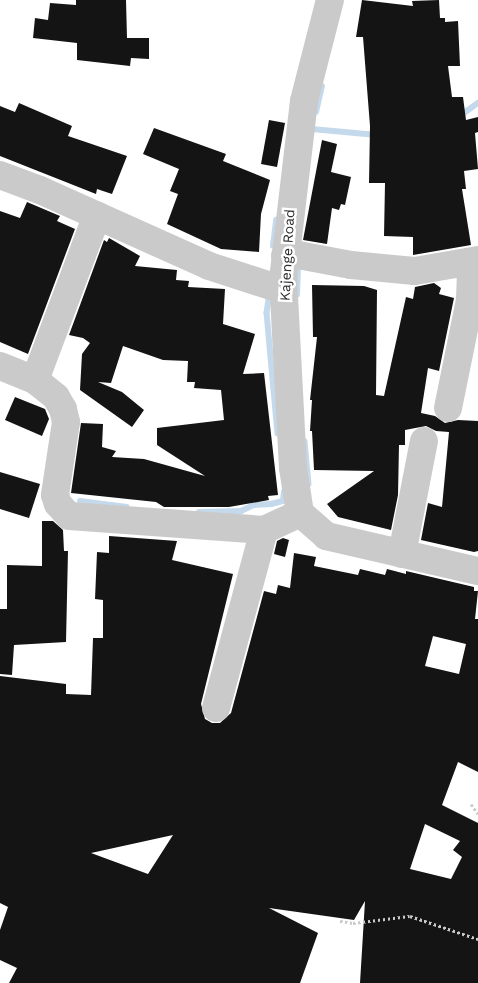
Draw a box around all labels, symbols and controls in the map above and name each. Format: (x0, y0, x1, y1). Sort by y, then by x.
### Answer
street label: Kajenge Road (276, 209, 298, 301)

